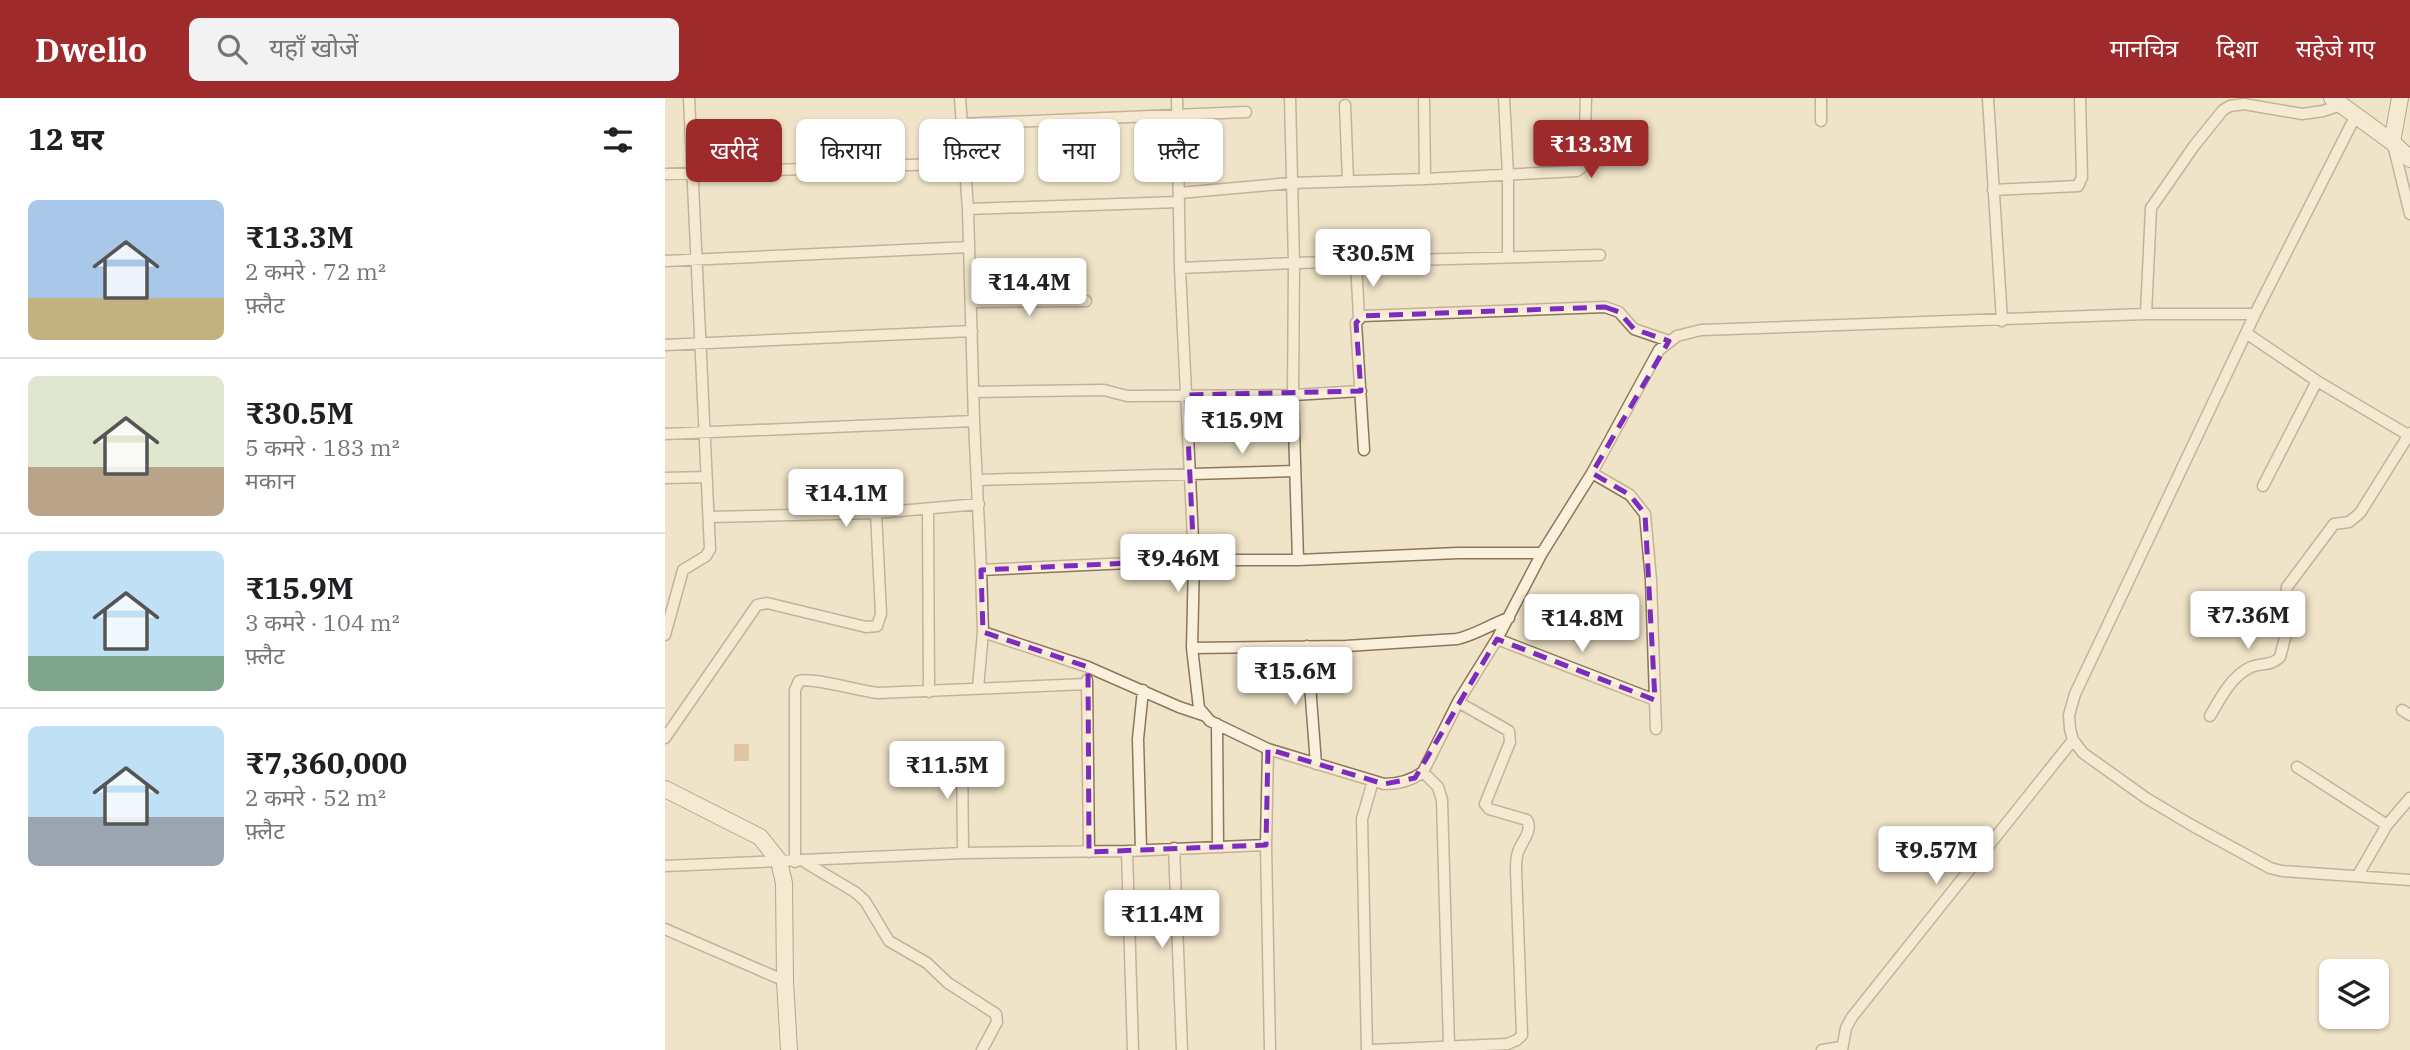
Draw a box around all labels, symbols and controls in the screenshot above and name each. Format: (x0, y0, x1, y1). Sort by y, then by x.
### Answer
search box (189, 18, 679, 81)
text: Dwello (35, 28, 147, 71)
icon: search (213, 30, 251, 68)
text: यहाँ खोजें (269, 30, 358, 64)
text: मानचित्र (2110, 32, 2178, 64)
text: दिशा (2216, 32, 2258, 64)
text: सहेजे गए (2296, 32, 2375, 64)
text: 12 घर (28, 119, 104, 158)
chip: खरीदें (686, 119, 782, 182)
chip: किराया (796, 119, 905, 182)
chip: फ़िल्टर (919, 119, 1024, 182)
chip: नया (1038, 119, 1120, 182)
chip: फ़्लैट (1134, 119, 1223, 182)
pin: ₹13.3M (1534, 120, 1648, 180)
icon: filters (599, 121, 637, 159)
text: ₹13.3M (1549, 128, 1633, 158)
text: ₹13.3M (245, 217, 354, 256)
icon: home (84, 228, 168, 312)
pin: ₹30.5M (1316, 230, 1430, 289)
text: ₹30.5M (1331, 237, 1415, 267)
text: 2 कमरे · 72 m² (245, 256, 386, 286)
pin: ₹14.4M (972, 258, 1086, 318)
text: ₹14.4M (987, 266, 1071, 296)
text: फ़्लैट (245, 289, 285, 319)
text: ₹30.5M (245, 393, 354, 432)
pin: ₹15.9M (1185, 396, 1299, 456)
icon: home (84, 404, 168, 488)
text: ₹15.9M (1200, 404, 1284, 434)
text: 5 कमरे · 183 m² (245, 432, 400, 462)
text: मकान (245, 465, 295, 495)
pin: ₹14.1M (789, 470, 903, 529)
text: ₹14.1M (804, 477, 888, 507)
pin: ₹9.46M (1121, 534, 1235, 594)
text: ₹9.46M (1136, 542, 1220, 572)
text: ₹15.9M (245, 568, 354, 607)
icon: home (84, 579, 168, 663)
pin: ₹7.36M (2191, 592, 2305, 651)
pin: ₹14.8M (1525, 594, 1639, 654)
text: ₹7.36M (2206, 599, 2290, 629)
text: ₹14.8M (1540, 602, 1624, 632)
text: 3 कमरे · 104 m² (245, 607, 400, 637)
text: फ़्लैट (245, 640, 285, 670)
pin: ₹15.6M (1238, 648, 1352, 707)
text: ₹15.6M (1253, 655, 1337, 685)
pin: ₹11.5M (890, 742, 1004, 801)
text: ₹7,360,000 (245, 743, 407, 782)
text: ₹11.5M (905, 749, 989, 779)
icon: home (84, 754, 168, 838)
text: 2 कमरे · 52 m² (245, 782, 386, 812)
text: फ़्लैट (245, 815, 285, 845)
pin: ₹9.57M (1879, 826, 1993, 886)
text: ₹9.57M (1894, 834, 1978, 864)
pin: ₹11.4M (1105, 890, 1219, 950)
text: ₹11.4M (1120, 898, 1204, 928)
map controls (2319, 959, 2389, 1029)
button: layers (2319, 959, 2389, 1029)

